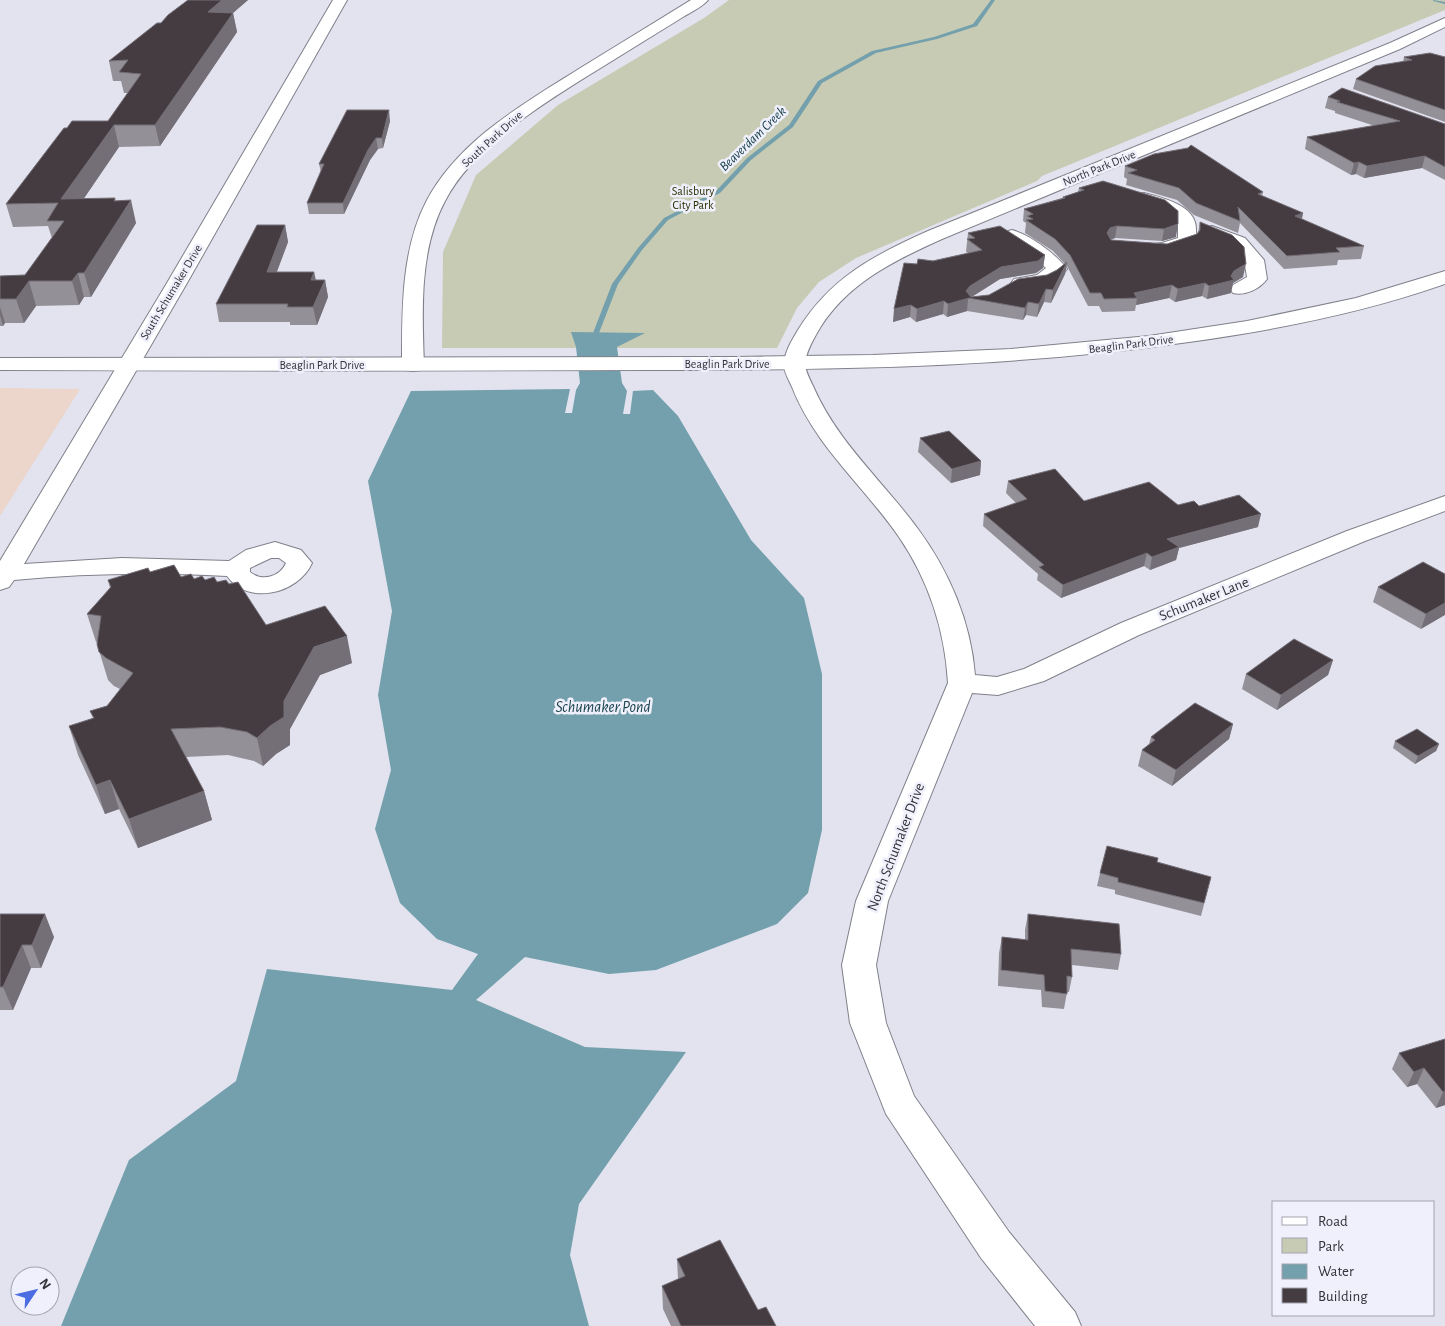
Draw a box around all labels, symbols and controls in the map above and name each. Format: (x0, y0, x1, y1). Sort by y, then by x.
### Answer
water label: Beaverdam Creek (717, 104, 789, 174)
street label: South Park Drive (459, 109, 525, 169)
street label: North Park Drive (1061, 148, 1137, 188)
park label: Salisbury City Park (672, 185, 714, 212)
street label: South Schumaker Drive (138, 242, 204, 342)
street label: Beaglin Park Drive (1088, 333, 1174, 355)
street label: Beaglin Park Drive (685, 358, 769, 370)
street label: Beaglin Park Drive (280, 359, 364, 371)
street label: Schumaker Lane (1157, 574, 1251, 624)
water label: Schumaker Pond (555, 699, 651, 715)
street label: North Schumaker Drive (865, 781, 927, 913)
legend (1272, 1201, 1435, 1316)
text: Road (1318, 1214, 1348, 1229)
text: Park (1318, 1239, 1344, 1254)
text: Water (1318, 1264, 1354, 1279)
north arrow (10, 1266, 60, 1316)
text: N (36, 1276, 53, 1292)
text: Building (1318, 1289, 1368, 1304)

